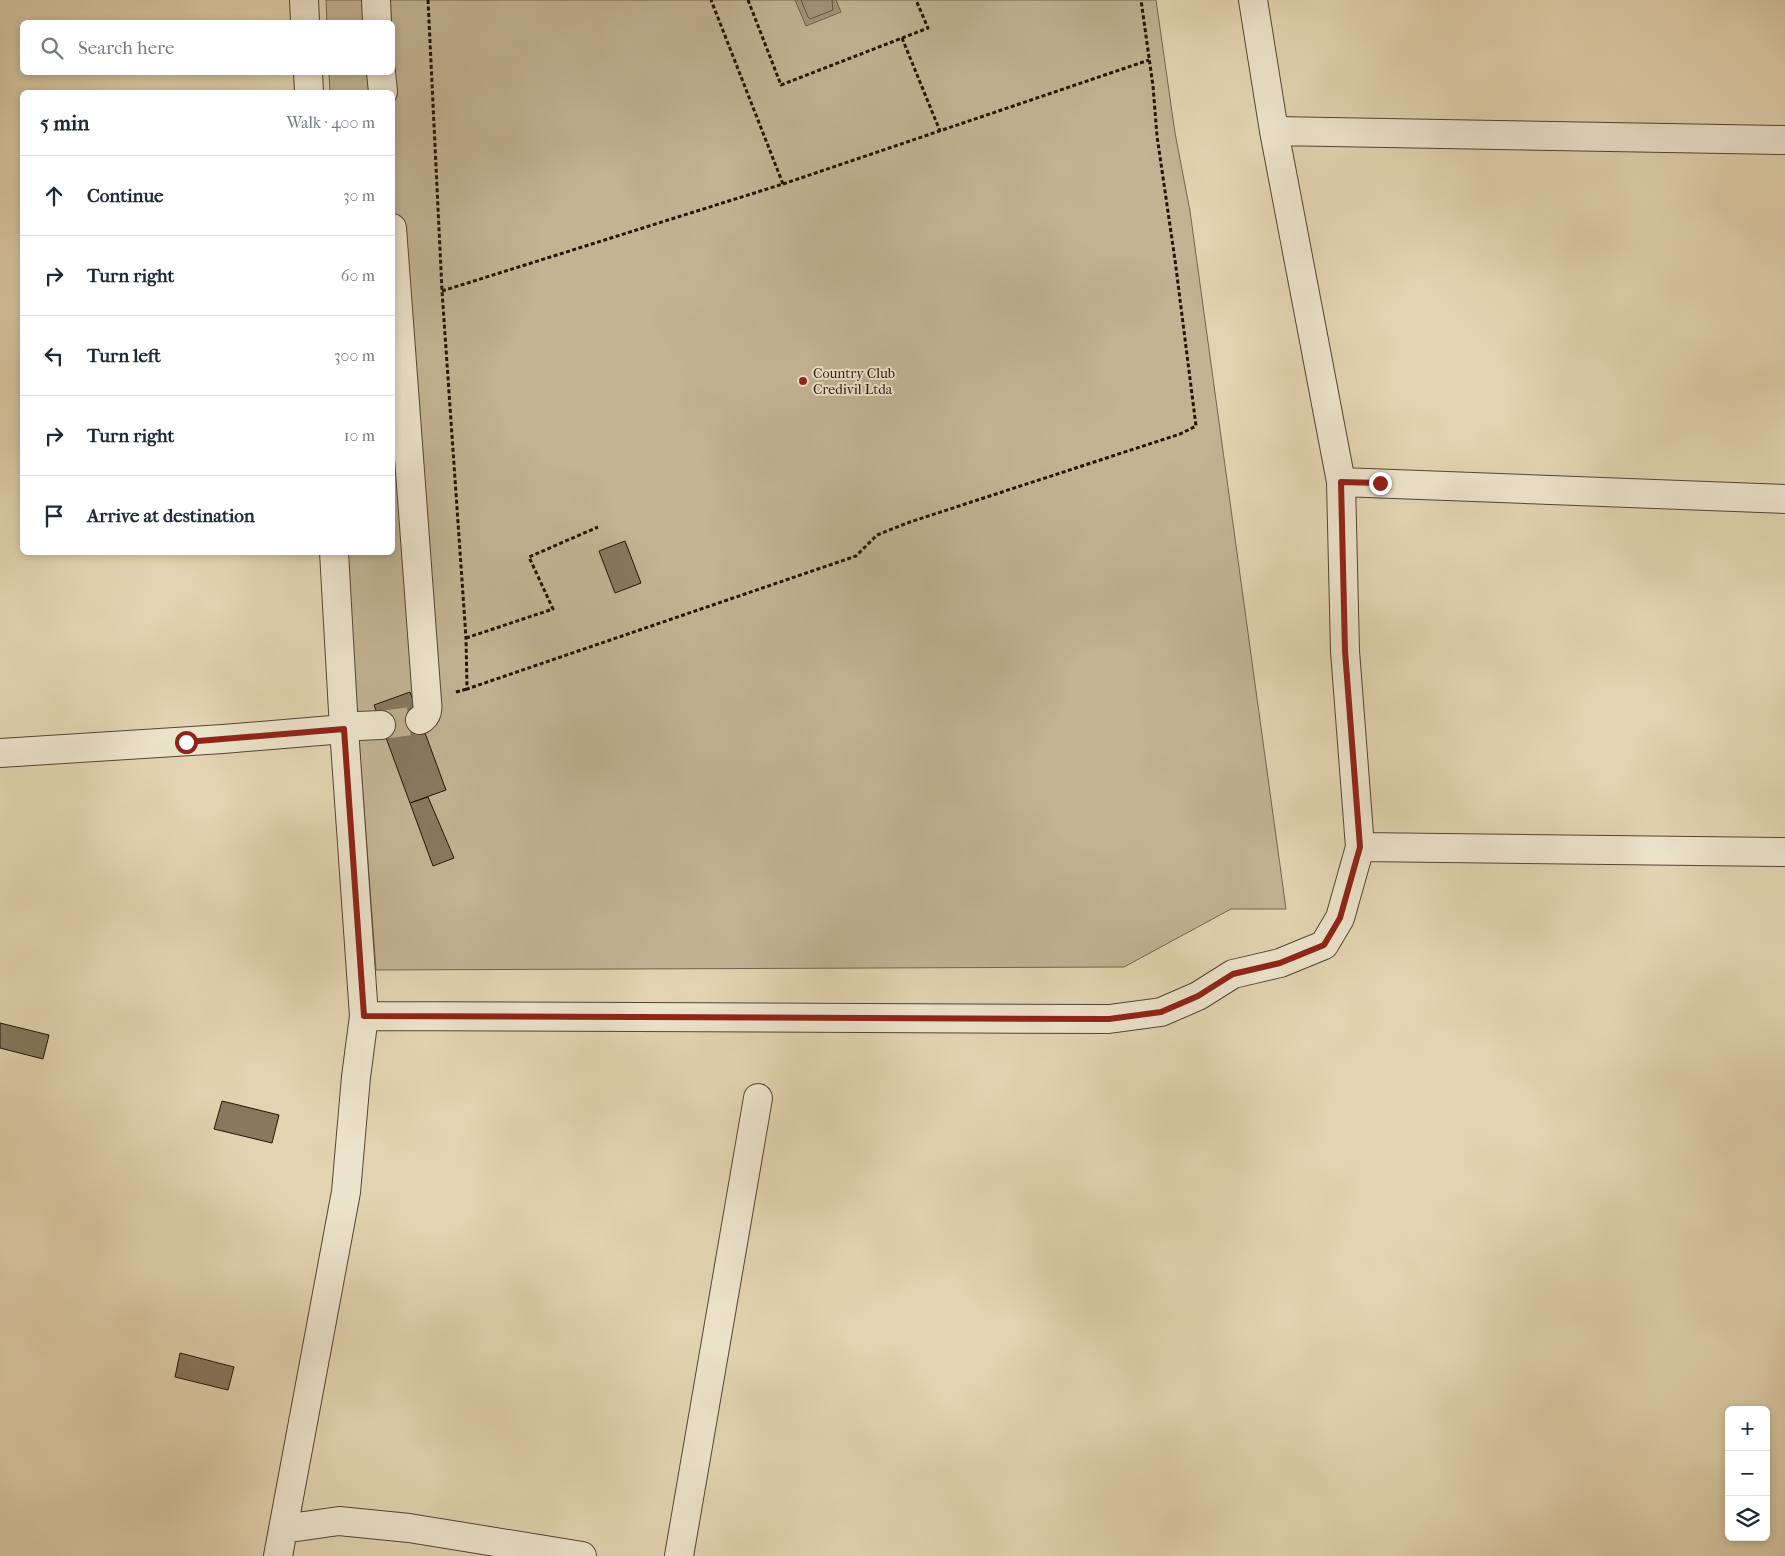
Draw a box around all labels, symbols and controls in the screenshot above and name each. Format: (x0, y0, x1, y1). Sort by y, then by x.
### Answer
search box (20, 20, 395, 75)
icon: search (38, 34, 66, 62)
text: Search here (78, 37, 174, 59)
text: 5 min (40, 111, 89, 135)
text: Walk · 400 m (286, 113, 375, 132)
icon: ahead (40, 182, 68, 210)
text: Continue (87, 185, 163, 207)
text: 30 m (343, 186, 375, 205)
icon: right (40, 262, 68, 290)
text: Turn right (87, 265, 174, 287)
text: 60 m (341, 266, 375, 285)
icon: left (40, 342, 68, 370)
text: Turn left (87, 345, 161, 367)
text: 300 m (334, 346, 375, 365)
place label: Country Club Credivil Ltda (813, 365, 895, 398)
marker: Country Club Credivil Ltda (797, 375, 809, 387)
icon: right (40, 422, 68, 450)
text: Turn right (87, 425, 174, 447)
text: 10 m (344, 426, 375, 445)
route end (1369, 472, 1392, 495)
icon: arrive (40, 502, 68, 530)
text: Arrive at destination (87, 505, 255, 527)
route start (175, 731, 198, 754)
map controls (1725, 1406, 1770, 1541)
button: + (1725, 1406, 1770, 1451)
button: − (1725, 1451, 1770, 1496)
button: layers (1725, 1496, 1770, 1541)

